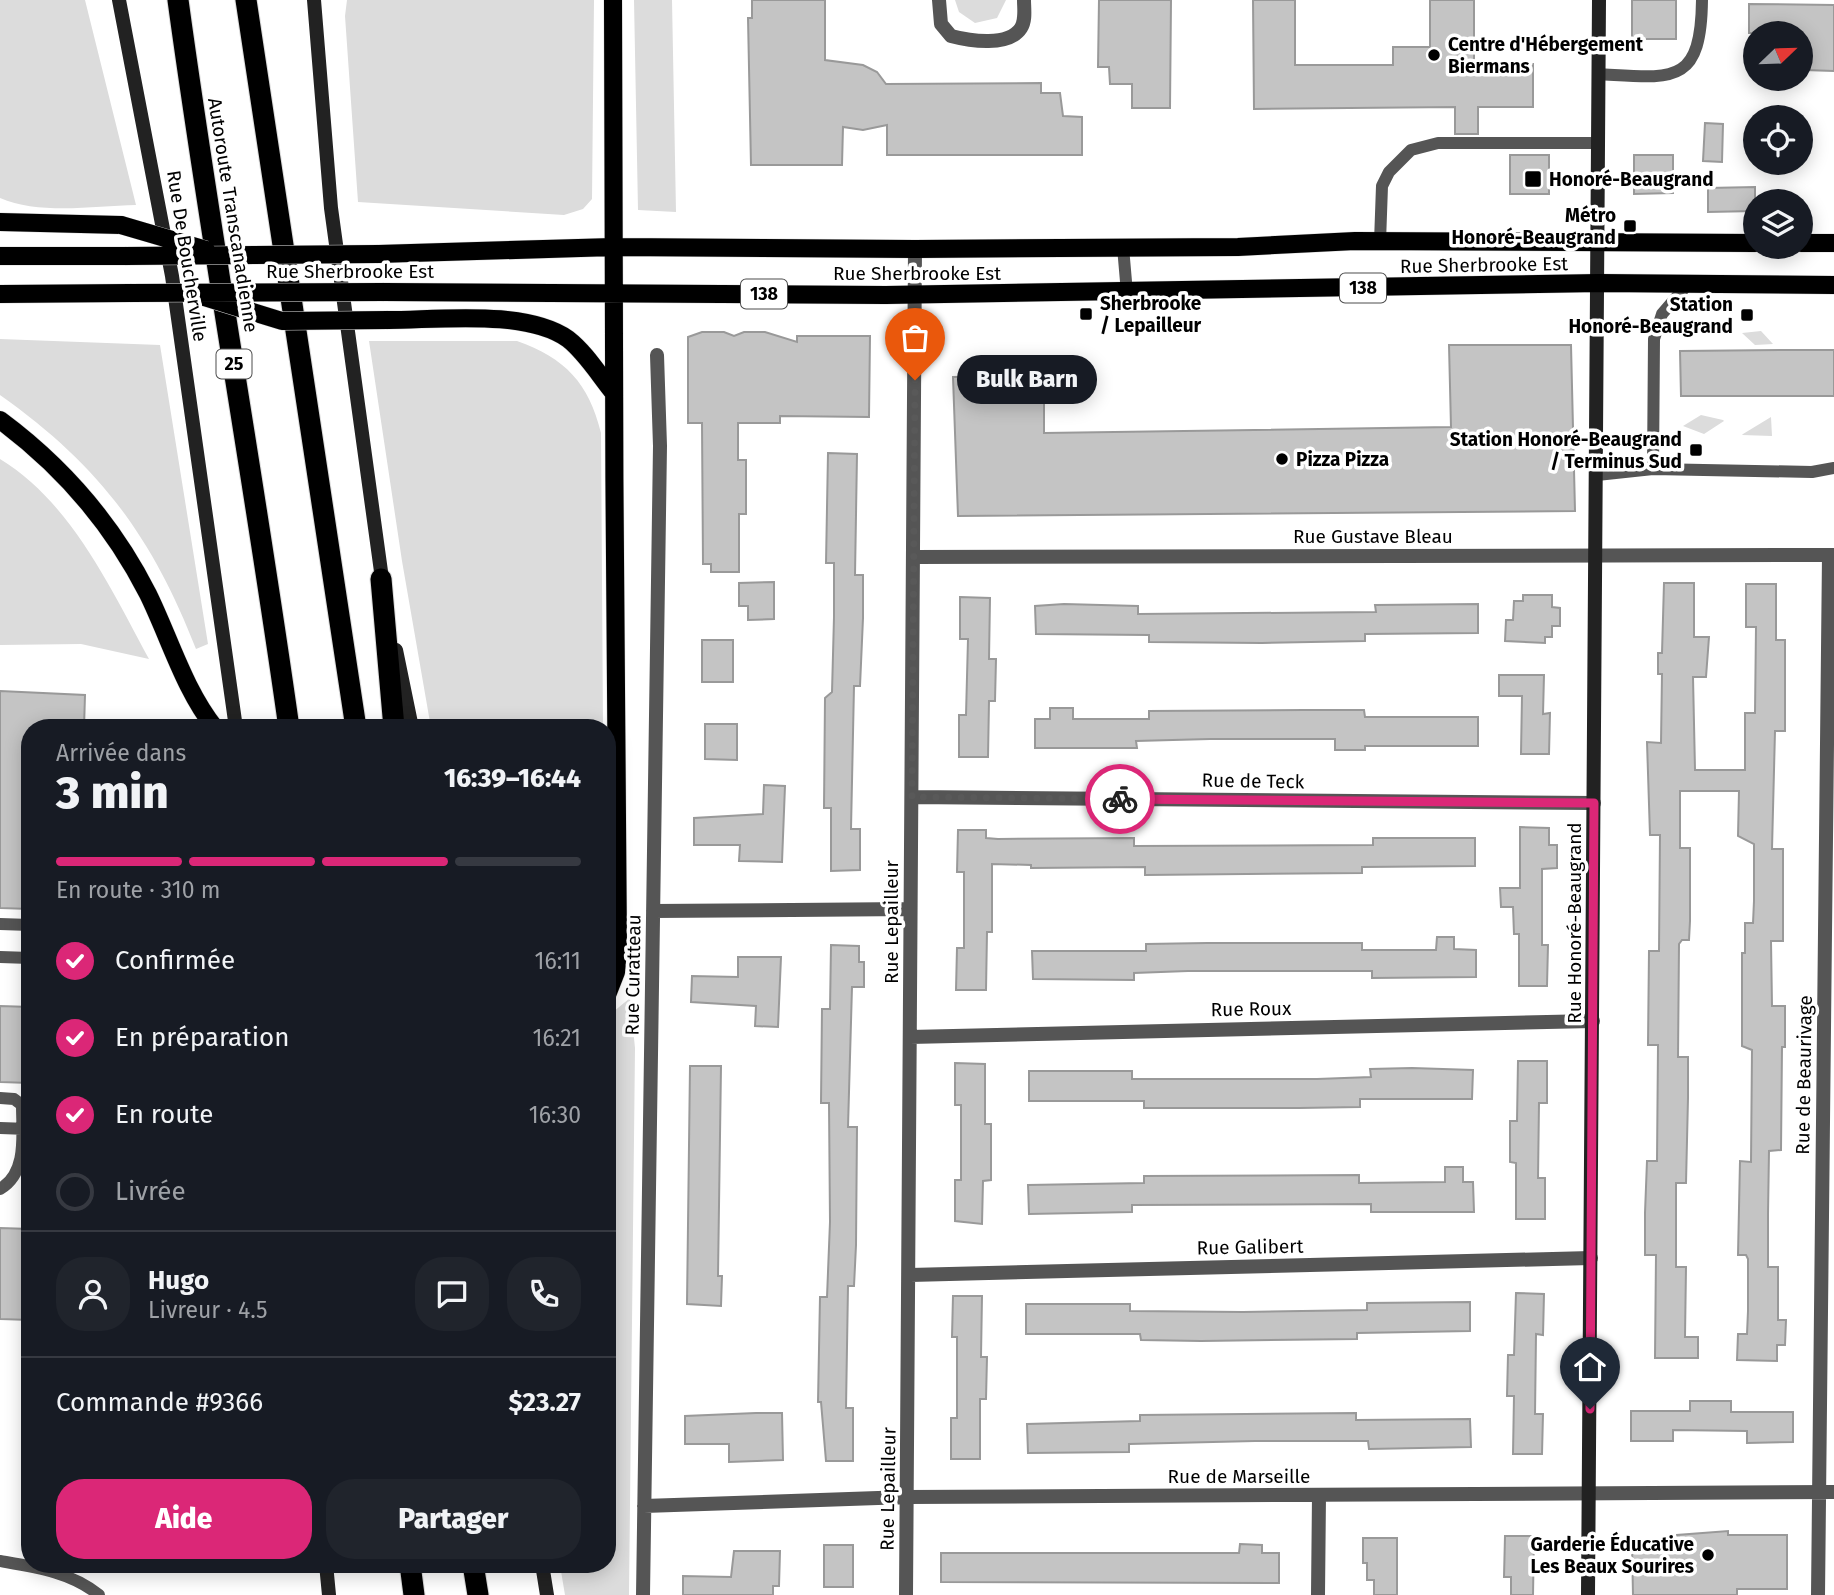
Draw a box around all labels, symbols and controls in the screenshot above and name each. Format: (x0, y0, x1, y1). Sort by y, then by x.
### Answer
north arrow (1743, 21, 1813, 91)
map controls (1743, 21, 1813, 259)
place label: Centre d'Hébergement Biermans (1448, 33, 1644, 78)
marker: Centre d'Hébergement Biermans (1426, 47, 1442, 63)
street label: Autoroute Transcanadienne (203, 96, 263, 334)
button: locate (1743, 105, 1813, 175)
place label: Honoré-Beaugrand (1549, 168, 1714, 191)
street label: Rue De Boucherville (162, 169, 212, 343)
marker: Honoré-Beaugrand (1523, 169, 1543, 189)
button: layers (1743, 189, 1813, 259)
place label: Métro Honoré-Beaugrand (1451, 204, 1616, 249)
marker: Métro Honoré-Beaugrand (1622, 218, 1638, 234)
street label: Rue Sherbrooke Est (1400, 252, 1568, 278)
street label: Rue Sherbrooke Est (266, 260, 434, 283)
street label: Rue Sherbrooke Est (833, 262, 1001, 285)
road number: 138 (1340, 274, 1386, 302)
road number: 138 (741, 280, 787, 308)
place label: Sherbrooke / Lepailleur (1100, 292, 1202, 337)
place label: Station Honoré-Beaugrand (1568, 293, 1733, 338)
marker: Sherbrooke / Lepailleur (1078, 306, 1094, 322)
marker: Station Honoré-Beaugrand (1739, 307, 1755, 323)
pin (885, 308, 945, 380)
icon: bag (896, 319, 934, 357)
road number: 25 (216, 350, 252, 378)
callout: Bulk Barn (957, 356, 1097, 404)
text: Bulk Barn (976, 365, 1078, 393)
place label: Station Honoré-Beaugrand / Terminus Sud (1450, 428, 1682, 473)
marker: Station Honoré-Beaugrand / Terminus Sud (1688, 442, 1704, 458)
place label: Pizza Pizza (1296, 448, 1389, 471)
marker: Pizza Pizza (1274, 451, 1290, 467)
street label: Rue Gustave Bleau (1293, 525, 1453, 548)
text: Arrivée dans (56, 739, 186, 767)
text: 16:39–16:44 (444, 763, 581, 794)
courier (1085, 764, 1155, 834)
text: 3 min (56, 765, 169, 820)
street label: Rue de Teck (1201, 769, 1305, 793)
icon: bike (1101, 780, 1139, 818)
street label: Rue Honoré-Beaugrand (1563, 822, 1586, 1024)
street label: Rue Lepailleur (880, 859, 903, 984)
text: En route · 310 m (56, 876, 220, 904)
street label: Rue Curatteau (620, 914, 646, 1036)
icon: check (56, 942, 94, 980)
text: Confirmée (115, 945, 235, 976)
text: 16:11 (535, 947, 581, 975)
street label: Rue de Beaurivage (1791, 995, 1817, 1155)
street label: Rue Roux (1211, 997, 1292, 1021)
icon: check (56, 1019, 94, 1057)
text: En préparation (115, 1022, 289, 1053)
text: 16:21 (532, 1024, 581, 1052)
icon: check (56, 1096, 94, 1134)
text: En route (115, 1099, 214, 1130)
text: 16:30 (529, 1101, 581, 1129)
text: Livrée (115, 1176, 186, 1207)
street label: Rue Galibert (1196, 1235, 1304, 1259)
button: person (56, 1257, 130, 1331)
button: chat (415, 1257, 489, 1331)
button: phone (507, 1257, 581, 1331)
text: Hugo (148, 1265, 209, 1296)
text: Livreur · 4.5 (148, 1296, 267, 1324)
pin (1560, 1337, 1620, 1409)
icon: home (1571, 1348, 1609, 1386)
text: Commande #9366 (56, 1387, 263, 1418)
text: $23.27 (509, 1387, 581, 1418)
street label: Rue Lepailleur (875, 1426, 901, 1551)
street label: Rue de Marseille (1168, 1465, 1310, 1488)
button: Aide (56, 1479, 312, 1559)
button: Partager (326, 1479, 581, 1559)
place label: Garderie Éducative Les Beaux Sourires (1530, 1531, 1694, 1578)
marker: Garderie Éducative Les Beaux Sourires (1700, 1547, 1716, 1563)

